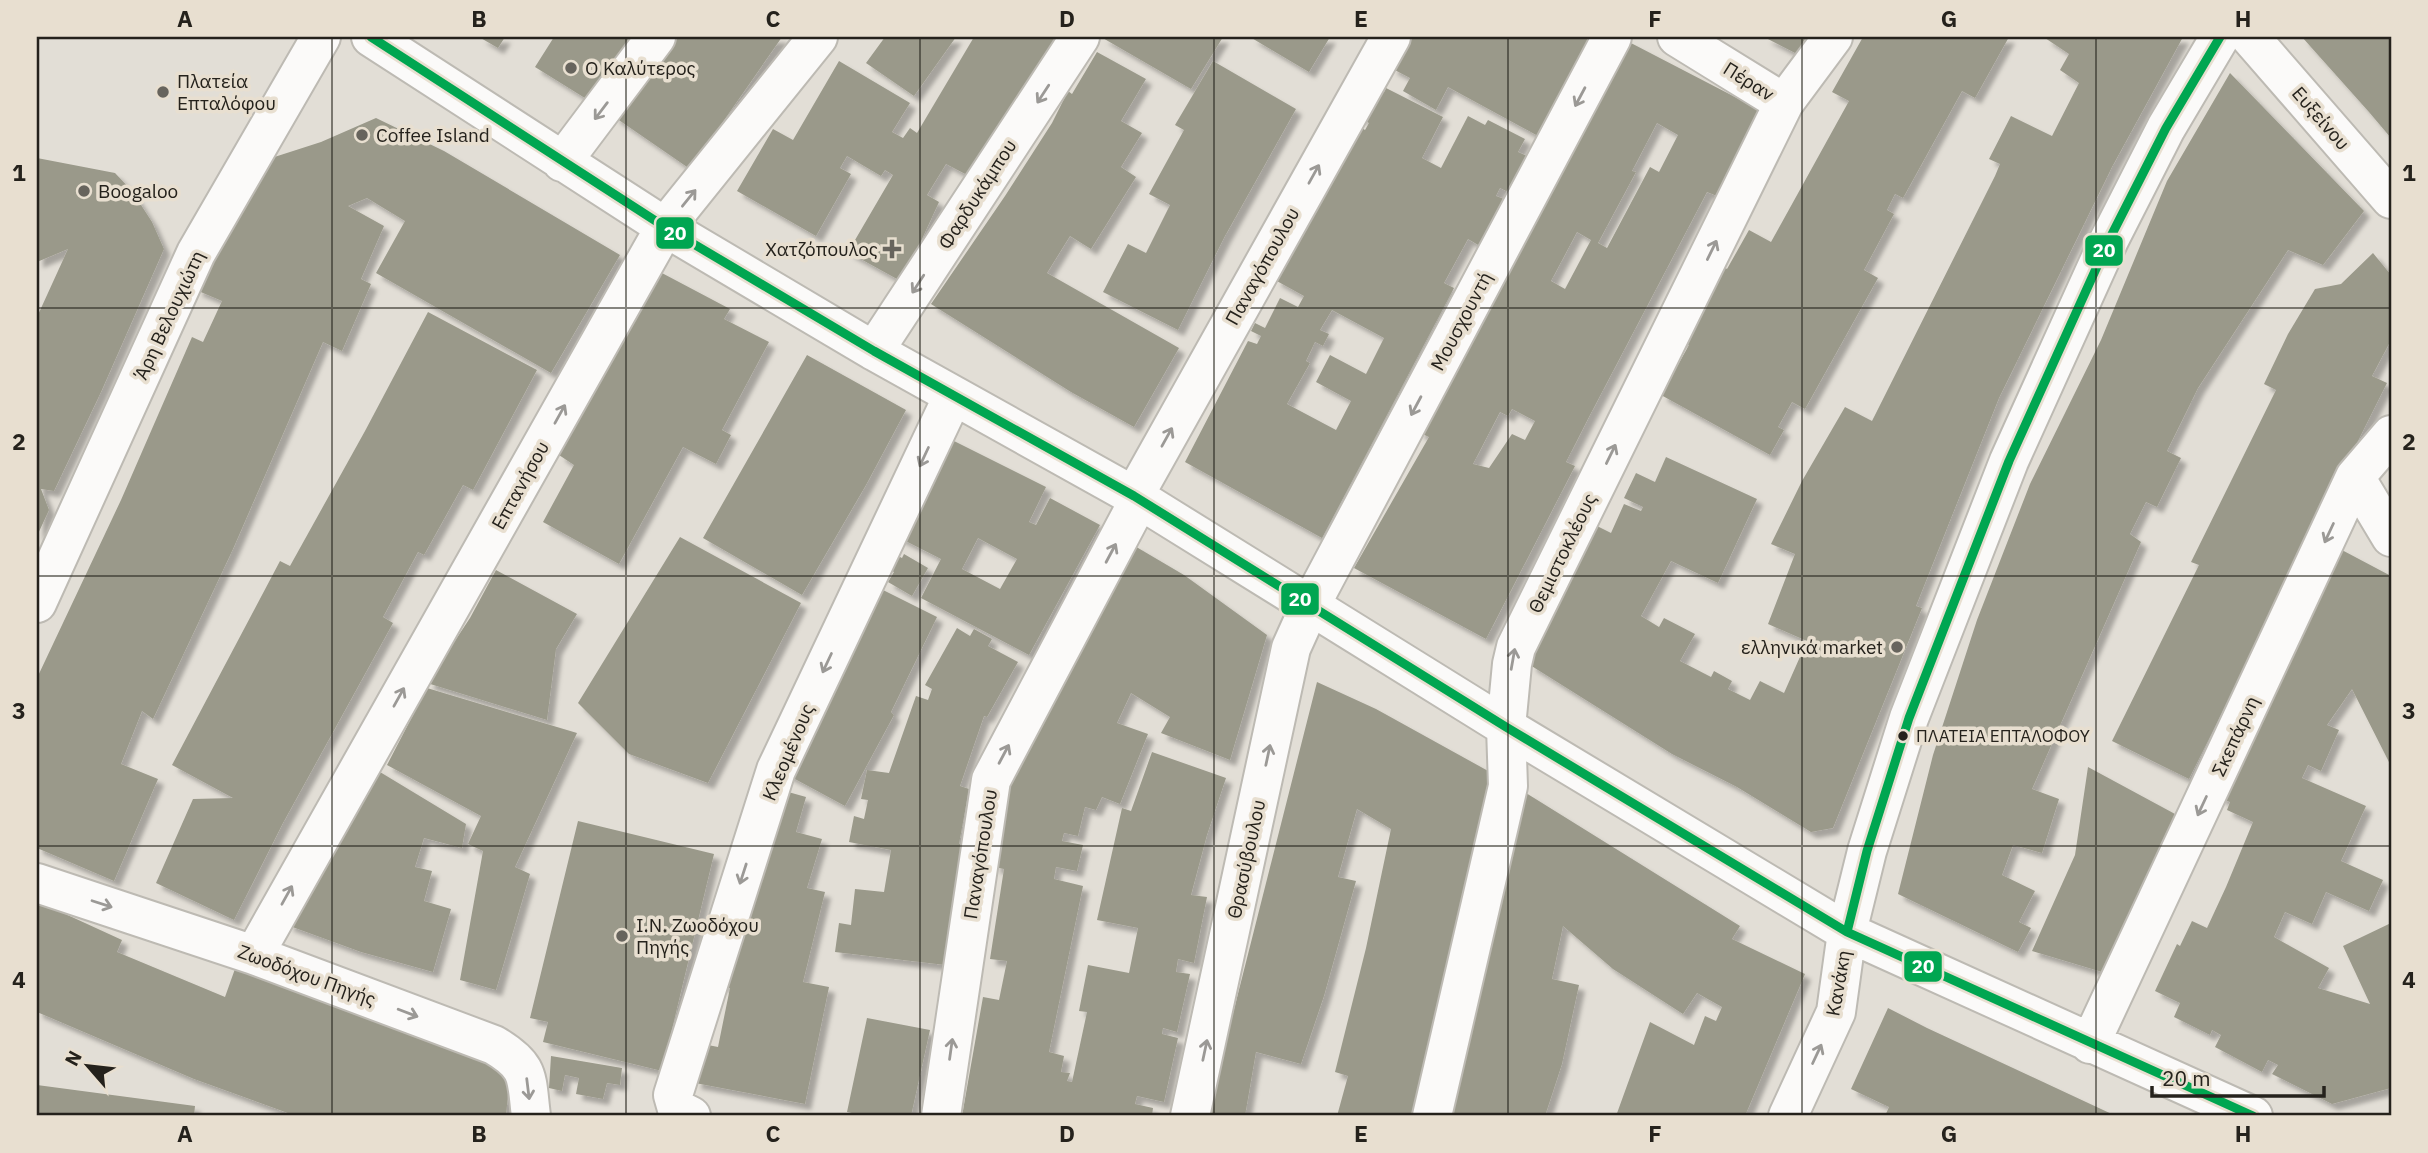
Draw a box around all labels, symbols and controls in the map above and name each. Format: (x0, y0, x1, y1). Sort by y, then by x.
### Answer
text: A (177, 3, 193, 33)
text: B (471, 3, 487, 33)
text: C (766, 3, 781, 33)
text: D (1059, 3, 1075, 33)
text: E (1354, 3, 1368, 33)
text: F (1648, 3, 1662, 33)
text: G (1941, 3, 1957, 33)
text: H (2235, 3, 2251, 33)
place label: Ο Καλύτερος (585, 56, 696, 80)
street label: Πέραν (1719, 56, 1779, 106)
marker: Ο Καλύτερος (563, 60, 579, 76)
place label: Πλατεία Επταλόφου (177, 69, 276, 115)
street label: Ευξείνου (2287, 81, 2355, 155)
marker: Πλατεία Επταλόφου (155, 84, 171, 100)
one-way arrow (1035, 84, 1050, 103)
one-way arrow (1573, 86, 1586, 107)
one-way arrow (593, 101, 608, 120)
place label: Coffee Island (376, 123, 490, 147)
marker: Coffee Island (354, 127, 370, 143)
street label: Φαρδυκάμπου (932, 134, 1022, 254)
text: 1 (12, 157, 26, 187)
text: 1 (2402, 157, 2416, 187)
one-way arrow (1308, 164, 1321, 185)
place label: Boogaloo (98, 179, 178, 203)
marker: Boogaloo (76, 183, 92, 199)
one-way arrow (681, 190, 696, 208)
street label: Παναγόπουλου (1220, 203, 1304, 329)
line badge: 20 (655, 216, 695, 250)
text: 20 (664, 221, 686, 245)
line badge: 20 (2084, 234, 2124, 267)
place label: Χατζόπουλος (765, 237, 878, 261)
text: 20 (2093, 238, 2115, 262)
one-way arrow (1705, 240, 1719, 261)
marker: Χατζόπουλος (884, 241, 900, 257)
street label: Άρη Βελουχιώτη (129, 247, 209, 383)
street label: Μουσχουντή (1425, 267, 1497, 375)
one-way arrow (911, 274, 925, 293)
one-way arrow (1409, 395, 1422, 416)
one-way arrow (554, 404, 567, 425)
text: 2 (12, 426, 26, 456)
text: 2 (2402, 426, 2416, 456)
one-way arrow (1160, 427, 1174, 447)
street label: Επτανήσου (486, 437, 554, 533)
one-way arrow (1604, 444, 1618, 465)
one-way arrow (916, 447, 929, 468)
street label: Θεμιστοκλέους (1523, 489, 1601, 617)
one-way arrow (2322, 522, 2335, 543)
one-way arrow (1105, 543, 1119, 564)
line badge: 20 (1280, 582, 1320, 616)
text: 20 (1289, 587, 1311, 611)
place label: ελληνικά market (1741, 635, 1883, 659)
marker: ελληνικά market (1889, 639, 1905, 655)
one-way arrow (1507, 648, 1521, 671)
one-way arrow (820, 652, 833, 674)
one-way arrow (392, 688, 406, 708)
street label: Σκεπάρνη (2206, 692, 2264, 780)
text: 3 (12, 695, 26, 725)
text: 3 (2402, 695, 2416, 725)
street label: Κλεομένους (757, 700, 819, 804)
place label: ΠΛΑΤΕΙΑ ΕΠΤΑΛΟΦΟΥ (1916, 725, 2090, 747)
marker: ΠΛΑΤΕΙΑ ΕΠΤΑΛΟΦΟΥ (1896, 729, 1910, 743)
one-way arrow (998, 744, 1012, 765)
one-way arrow (1262, 744, 1276, 767)
street label: Παναγόπουλου (958, 787, 1002, 921)
one-way arrow (2195, 795, 2208, 816)
street label: Θρασύβουλου (1222, 797, 1270, 921)
one-way arrow (736, 863, 749, 885)
one-way arrow (280, 886, 294, 906)
one-way arrow (90, 899, 112, 911)
place label: Ι.Ν. Ζωοδόχου Πηγής (636, 913, 759, 959)
marker: Ι.Ν. Ζωοδόχου Πηγής (614, 928, 630, 944)
street label: Ζωοδόχου Πηγής (235, 939, 379, 1011)
street label: Κανάκη (1820, 948, 1856, 1018)
line badge: 20 (1903, 950, 1943, 983)
text: 20 (1912, 954, 1934, 978)
text: 4 (12, 964, 26, 994)
text: 4 (2402, 964, 2416, 994)
one-way arrow (397, 1007, 419, 1020)
north arrow (52, 1030, 122, 1100)
one-way arrow (945, 1038, 958, 1061)
one-way arrow (1198, 1039, 1212, 1062)
one-way arrow (1811, 1044, 1824, 1065)
text: N (59, 1046, 87, 1070)
scale bar (2152, 1055, 2323, 1099)
text: 20 m (2162, 1064, 2211, 1092)
one-way arrow (521, 1077, 534, 1100)
text: A (177, 1118, 193, 1148)
text: B (471, 1118, 487, 1148)
text: C (766, 1118, 781, 1148)
text: D (1059, 1118, 1075, 1148)
text: E (1354, 1118, 1368, 1148)
text: F (1648, 1118, 1662, 1148)
text: G (1941, 1118, 1957, 1148)
text: H (2235, 1118, 2251, 1148)

